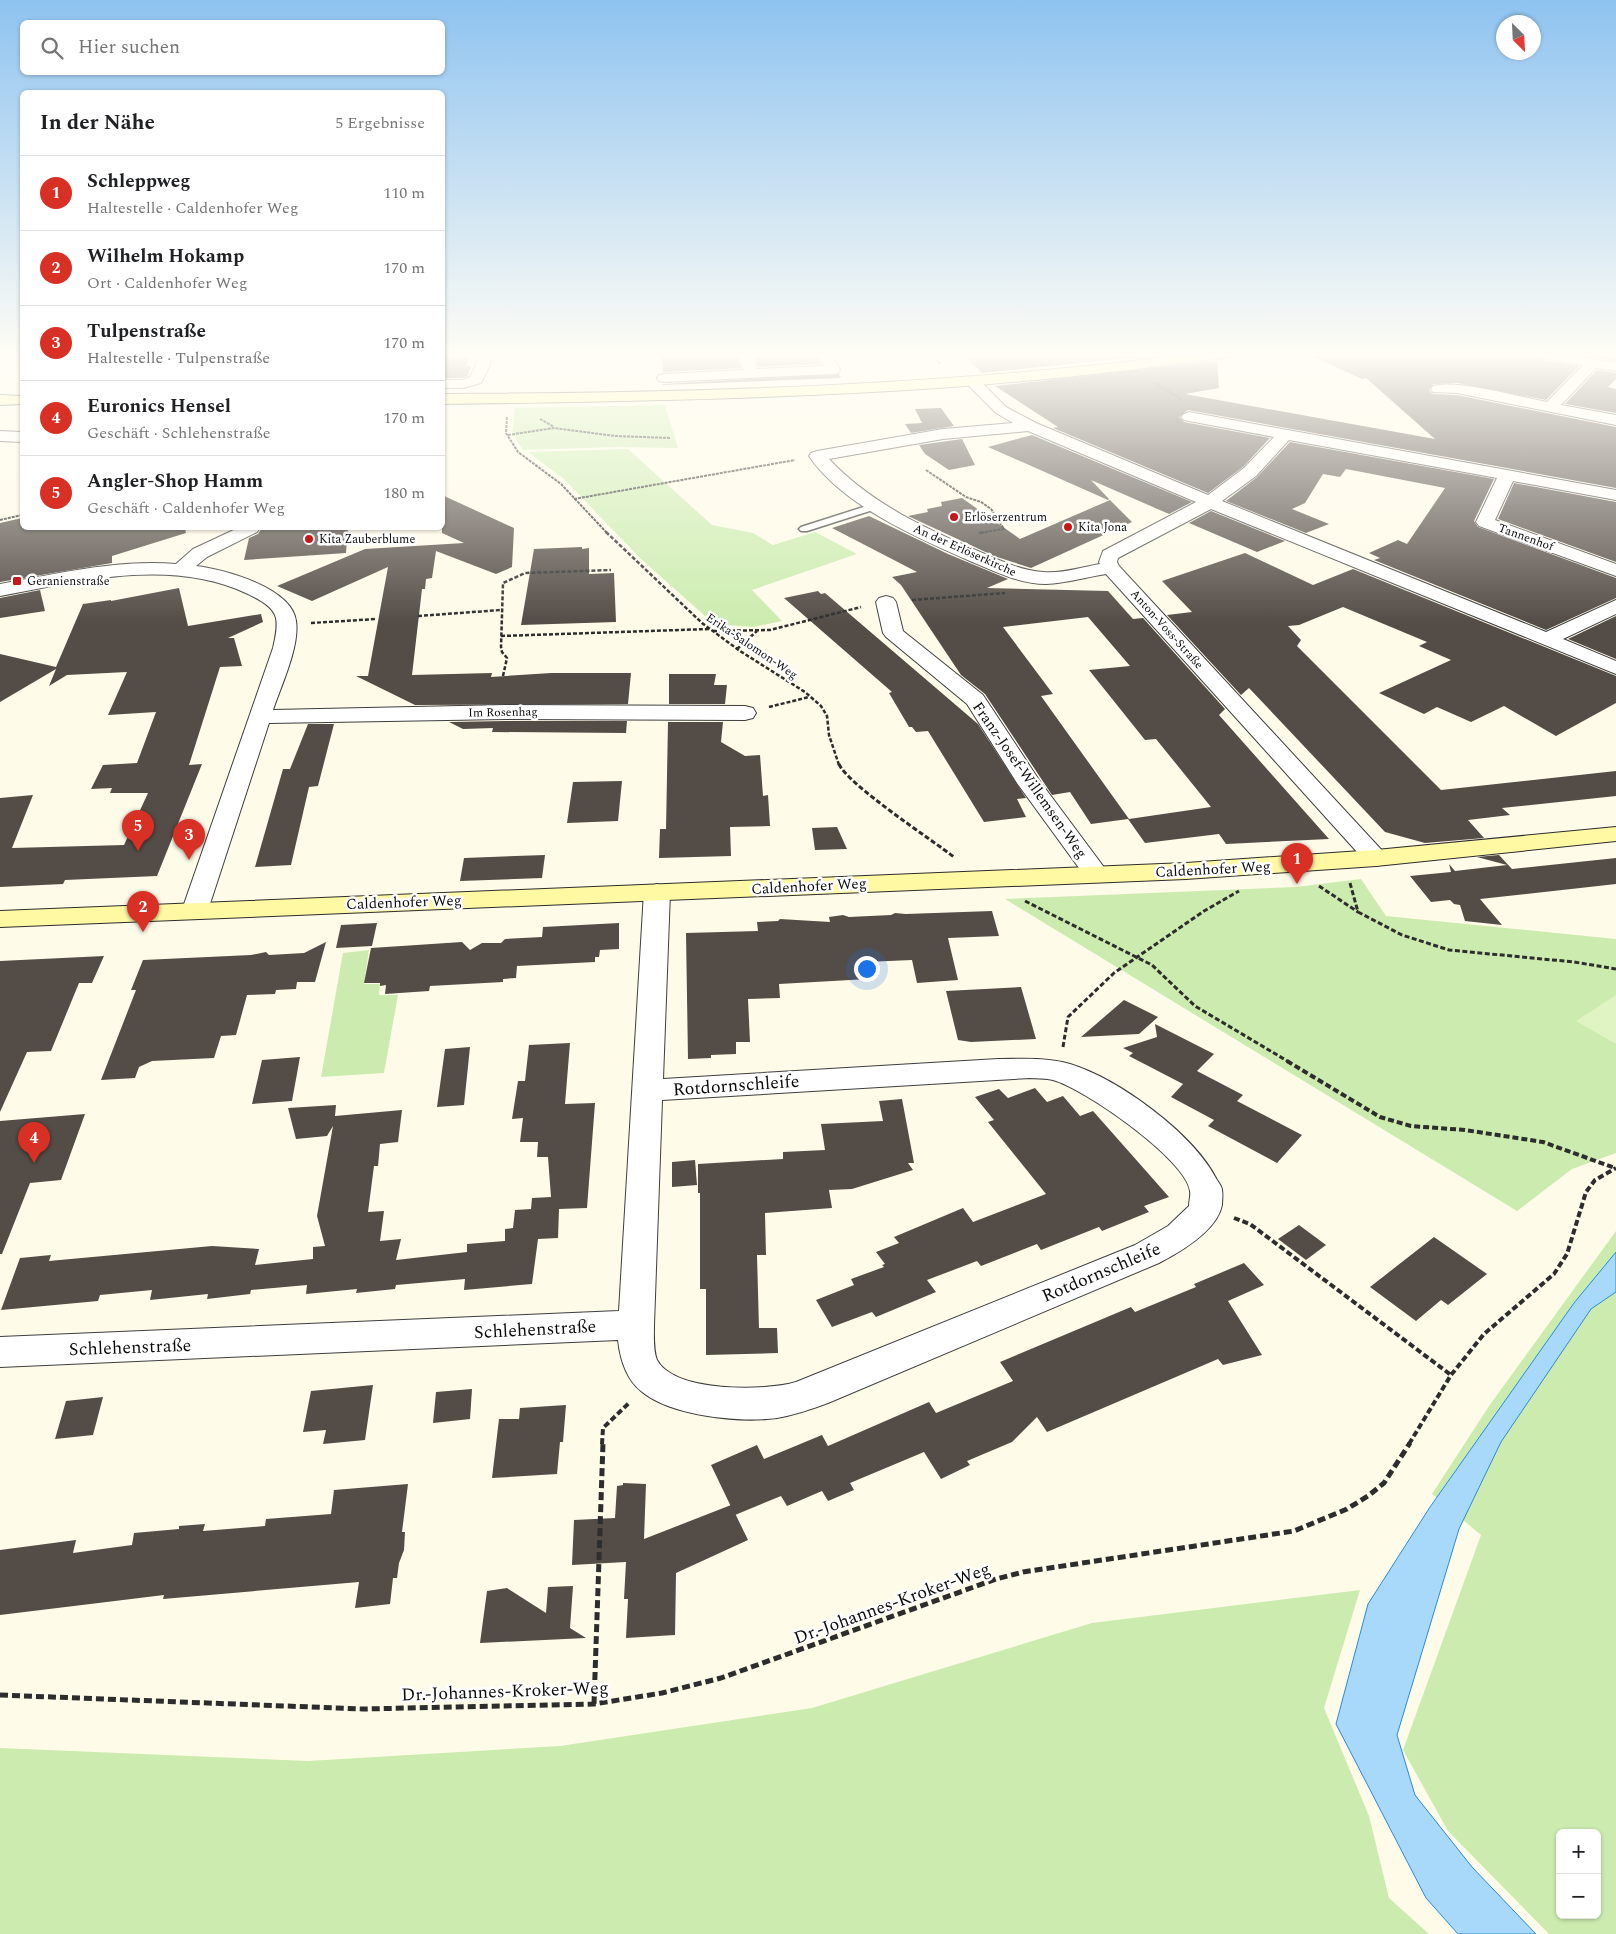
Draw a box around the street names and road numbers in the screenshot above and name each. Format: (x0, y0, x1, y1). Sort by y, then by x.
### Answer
street label: An der Erlöserkirche (910, 519, 1020, 582)
street label: Tannenhof (1495, 519, 1557, 557)
street label: Anton-Voss-Straße (1125, 585, 1208, 674)
street label: Erika-Salomon-Weg (702, 609, 802, 684)
street label: Franz-Josef-Willemsen-Weg (966, 697, 1093, 864)
street label: Im Rosenhag (468, 702, 538, 723)
street label: Caldenhofer Weg (1155, 855, 1271, 884)
street label: Caldenhofer Weg (751, 872, 867, 901)
street label: Caldenhofer Weg (346, 889, 462, 916)
street label: Rotdornschleife (672, 1068, 800, 1103)
street label: Rotdornschleife (1038, 1235, 1165, 1310)
street label: Schlehenstraße (473, 1313, 597, 1346)
street label: Schlehenstraße (68, 1332, 192, 1363)
street label: Dr.-Johannes-Kroker-Weg (790, 1555, 994, 1652)
street label: Dr.-Johannes-Kroker-Weg (401, 1674, 609, 1709)

